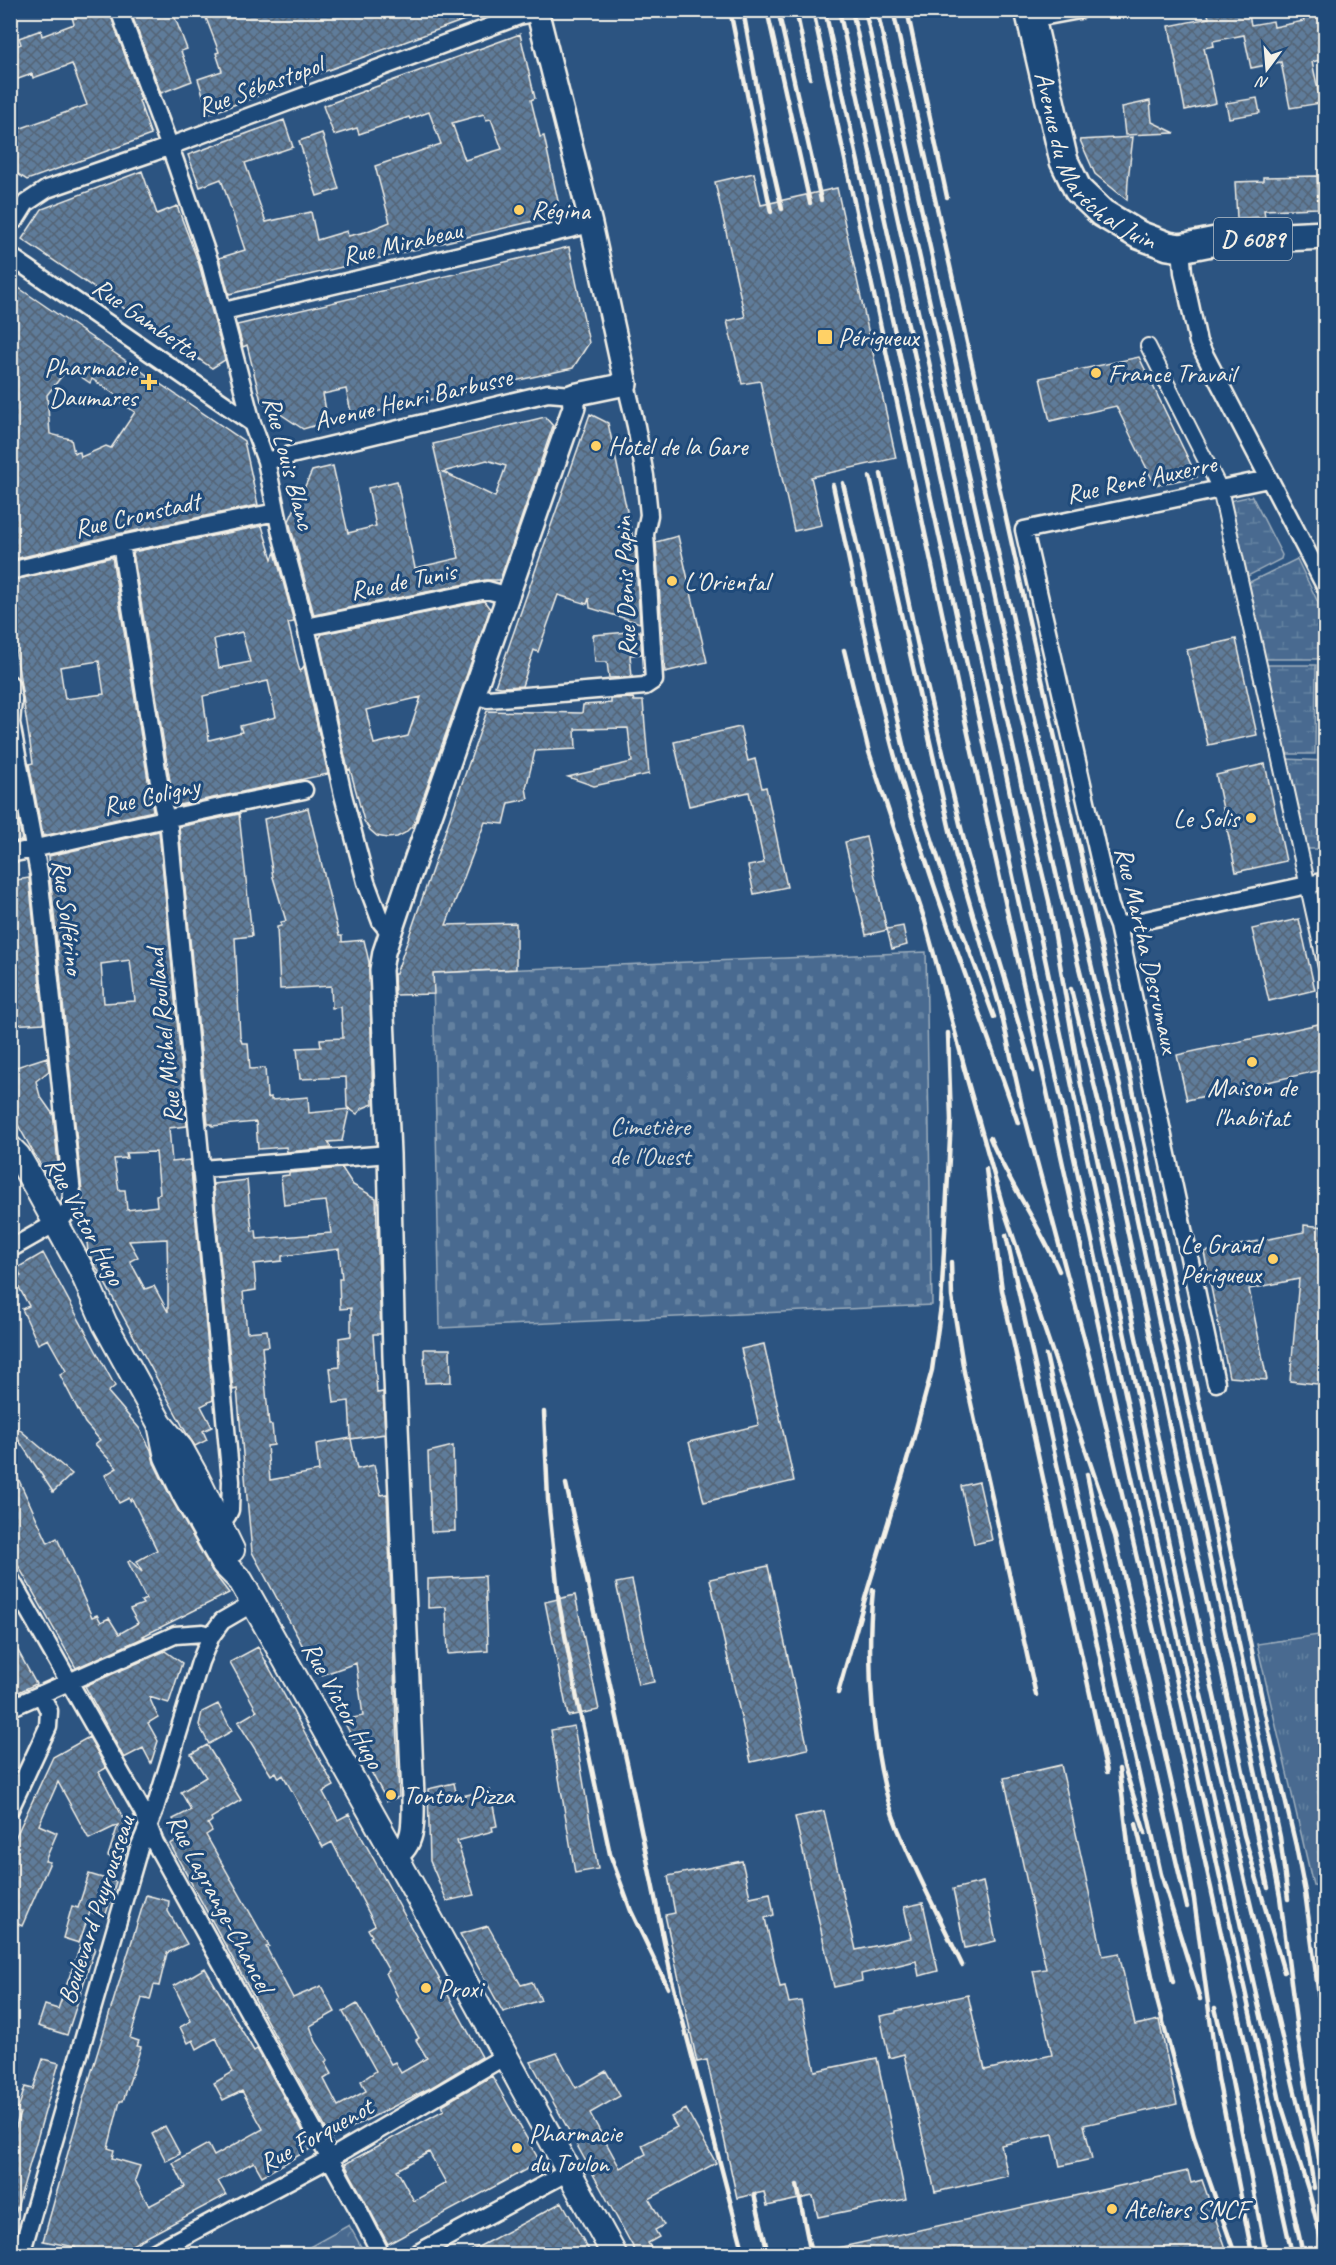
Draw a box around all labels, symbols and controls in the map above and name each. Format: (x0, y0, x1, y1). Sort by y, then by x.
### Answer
north arrow (1237, 39, 1297, 99)
street label: Rue Sébastopol (193, 47, 332, 124)
street label: Avenue du Maréchal Juin (1027, 68, 1162, 257)
text: N (1253, 71, 1271, 93)
place label: Régina (531, 194, 591, 227)
marker: Régina (512, 203, 526, 217)
street label: Rue Mirabeau (339, 213, 466, 273)
road number: D 6089 (1214, 218, 1292, 260)
street label: Rue Gambetta (86, 270, 207, 369)
place label: Périgueux (838, 321, 921, 354)
marker: Périgueux (816, 328, 834, 346)
place label: Pharmacie Daumares (44, 351, 140, 414)
place label: France Travail (1108, 357, 1240, 390)
street label: Avenue Henri Barbusse (311, 360, 517, 438)
marker: France Travail (1089, 366, 1103, 380)
marker: Pharmacie Daumares (142, 375, 156, 389)
street label: Rue Louis Blanc (255, 393, 323, 535)
place label: Hotel de la Gare (608, 430, 749, 463)
marker: Hotel de la Gare (589, 439, 603, 453)
street label: Rue René Auxerre (1063, 447, 1221, 511)
street label: Rue Cronstadt (71, 484, 206, 545)
street label: Rue Denis Papin (606, 515, 644, 658)
street label: Rue de Tunis (347, 554, 461, 607)
place label: L'Oriental (684, 565, 774, 598)
marker: L'Oriental (665, 574, 679, 588)
street label: Rue Coligny (99, 768, 205, 823)
place label: Le Solis (1173, 802, 1241, 835)
marker: Le Solis (1244, 811, 1258, 825)
street label: Rue Martha Desrumaux (1107, 844, 1187, 1058)
street label: Rue Solférino (45, 858, 92, 979)
street label: Rue Michel Roulland (138, 943, 190, 1125)
marker: Maison de l'habitat (1245, 1055, 1259, 1069)
place label: Maison de l'habitat (1207, 1071, 1299, 1134)
park label: Cimetière de l'Ouest (610, 1110, 693, 1173)
street label: Rue Victor Hugo (37, 1151, 133, 1292)
place label: Le Grand Périgueux (1180, 1228, 1265, 1291)
marker: Le Grand Périgueux (1266, 1252, 1280, 1266)
street label: Rue Victor Hugo (295, 1636, 392, 1776)
place label: Tonton Pizza (403, 1779, 516, 1812)
marker: Tonton Pizza (384, 1788, 398, 1802)
street label: Rue Lagrange-Chancel (159, 1808, 283, 2002)
street label: Boulevard Puyrousseau (50, 1810, 142, 2008)
place label: Proxi (438, 1972, 486, 2005)
marker: Proxi (419, 1981, 433, 1995)
street label: Rue Forquenot (253, 2089, 381, 2180)
place label: Pharmacie du Toulon (529, 2117, 624, 2180)
marker: Pharmacie du Toulon (510, 2141, 524, 2155)
place label: Ateliers SNCF (1124, 2193, 1253, 2226)
marker: Ateliers SNCF (1105, 2202, 1119, 2216)

